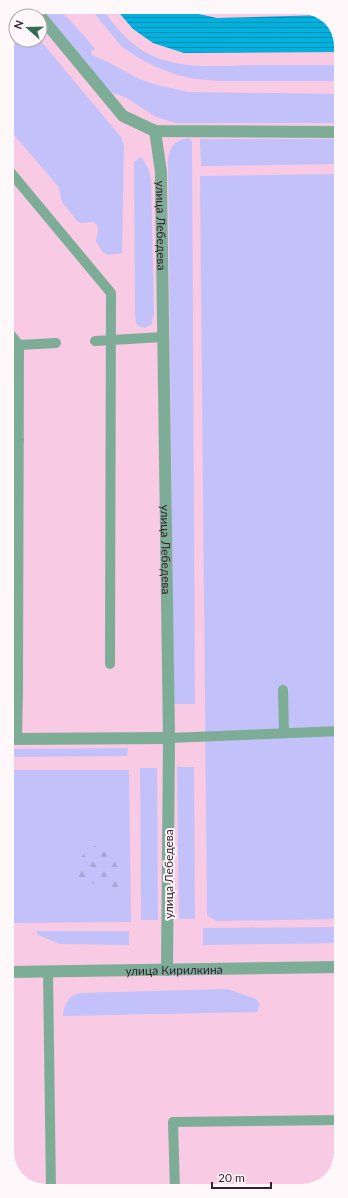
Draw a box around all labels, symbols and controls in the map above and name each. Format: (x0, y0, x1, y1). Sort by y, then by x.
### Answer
north arrow (8, 8, 48, 48)
text: N (11, 18, 26, 31)
street label: улица Лебедева (153, 181, 170, 271)
street label: улица Лебедева (158, 505, 174, 595)
street label: улица Лебедева (161, 829, 176, 919)
street label: улица Кирилкина (125, 961, 223, 978)
scale bar (212, 1164, 271, 1190)
text: 20 m (218, 1170, 245, 1185)

